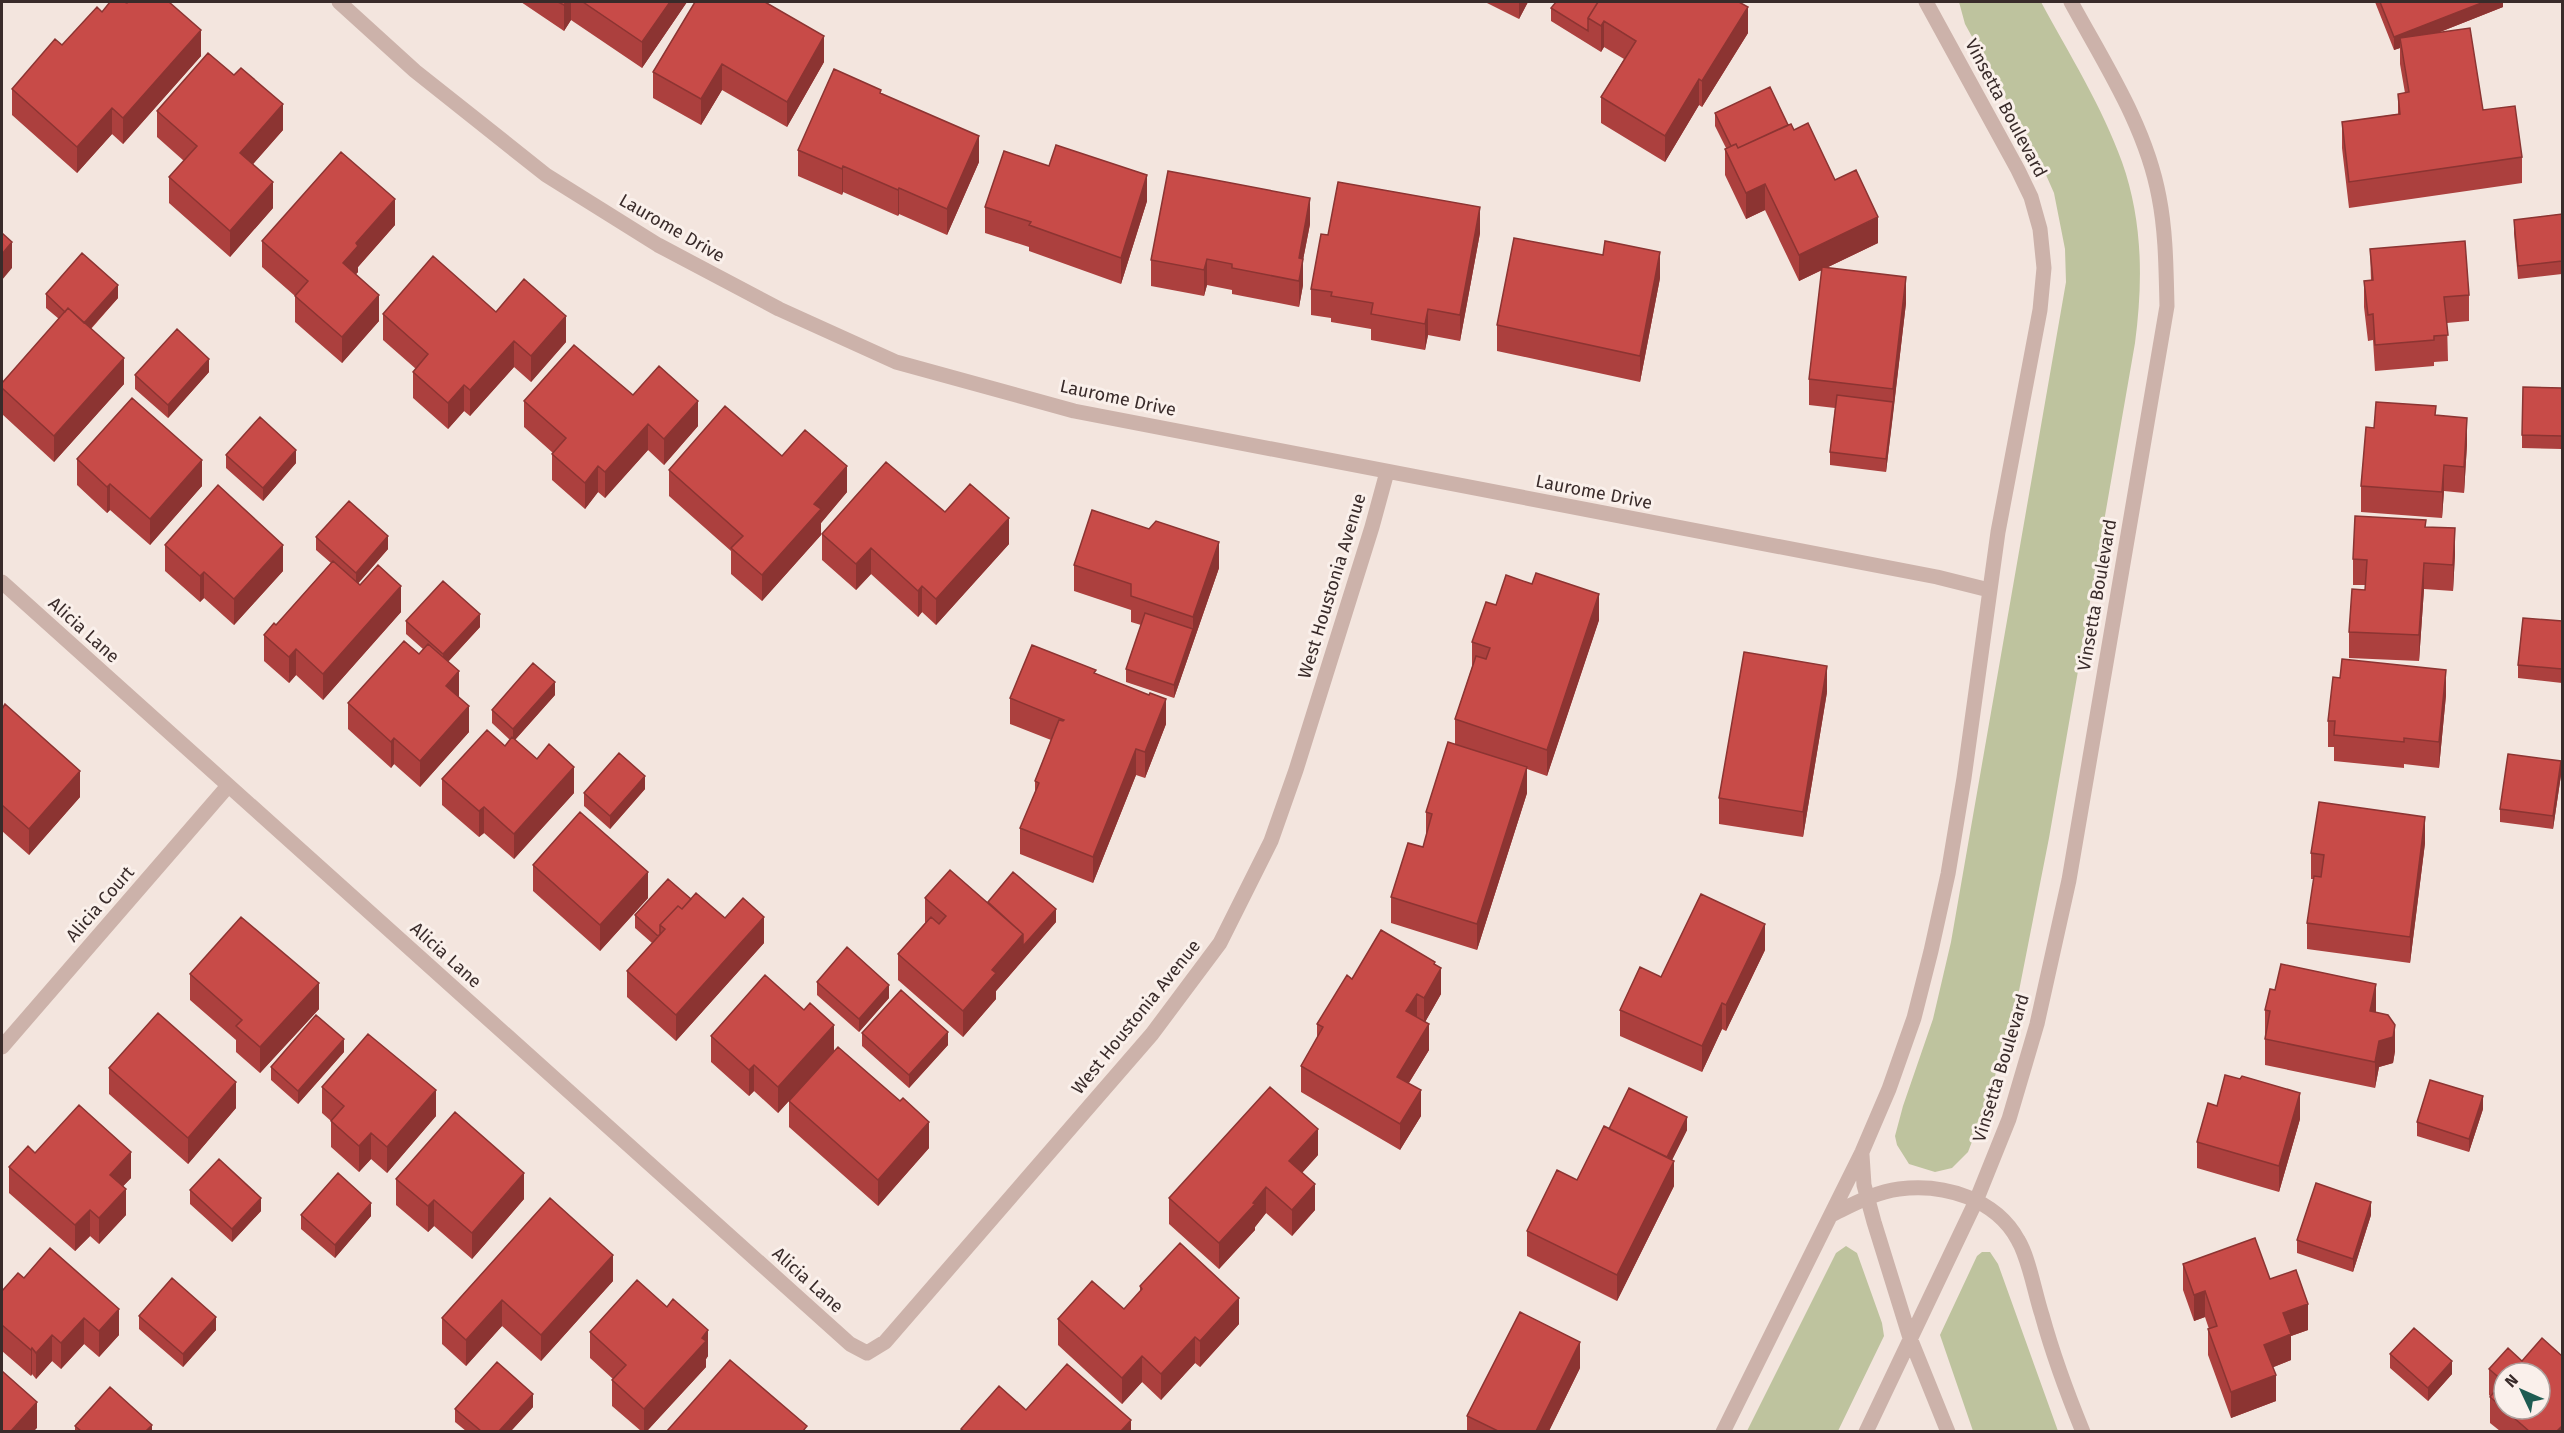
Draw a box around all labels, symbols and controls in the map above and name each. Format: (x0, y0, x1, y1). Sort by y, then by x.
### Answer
street label: Vinsetta Boulevard (1960, 35, 2052, 181)
street label: Laurome Drive (615, 189, 729, 267)
street label: Laurome Drive (1058, 375, 1178, 421)
street label: Laurome Drive (1534, 470, 1654, 514)
street label: West Houstonia Avenue (1293, 491, 1371, 681)
street label: Vinsetta Boulevard (2073, 517, 2121, 673)
street label: Alicia Lane (44, 592, 124, 668)
street label: Alicia Court (61, 861, 139, 946)
street label: Alicia Lane (406, 917, 486, 993)
street label: West Houstonia Avenue (1067, 935, 1205, 1099)
street label: Vinsetta Boulevard (1968, 991, 2034, 1145)
street label: Alicia Lane (768, 1242, 848, 1318)
north arrow (2492, 1361, 2552, 1421)
text: N (2501, 1371, 2522, 1391)

